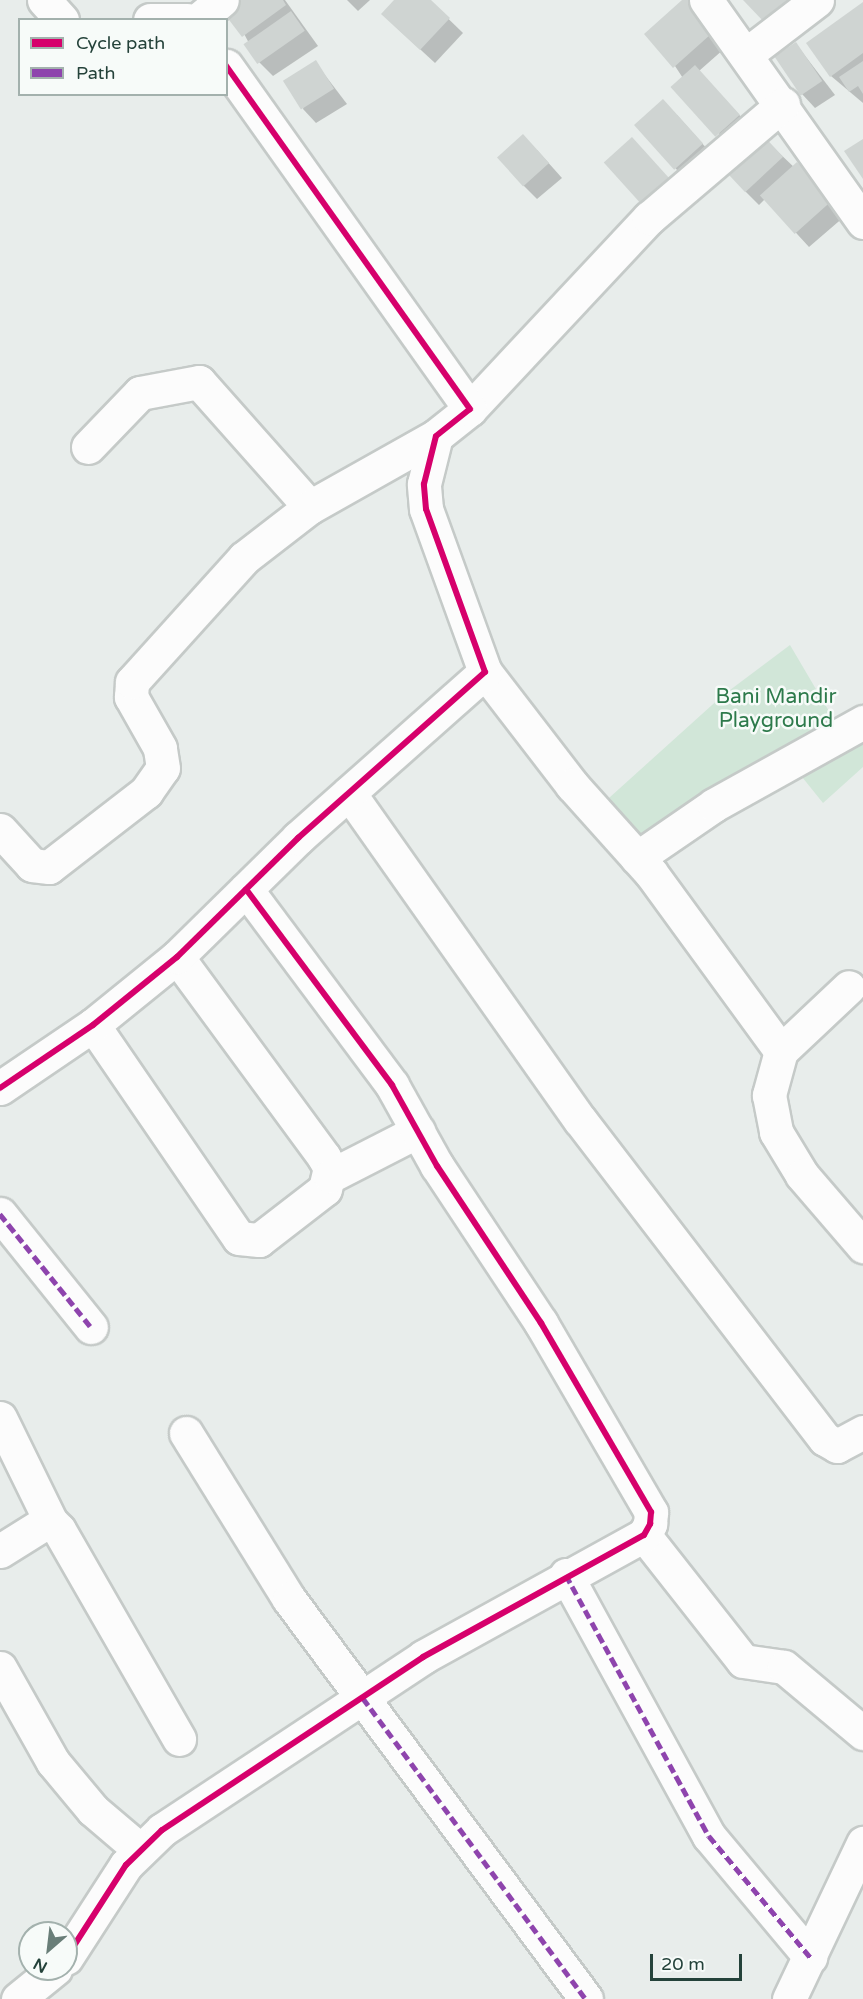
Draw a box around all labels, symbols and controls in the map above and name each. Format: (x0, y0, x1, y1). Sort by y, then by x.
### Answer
legend (18, 18, 228, 96)
text: Cycle path (76, 32, 165, 54)
text: Path (76, 62, 115, 84)
park label: Bani Mandir Playground (715, 684, 837, 734)
north arrow (18, 1921, 78, 1981)
scale bar (653, 1942, 744, 1980)
text: N (30, 1953, 51, 1977)
text: 20 m (661, 1953, 705, 1975)

